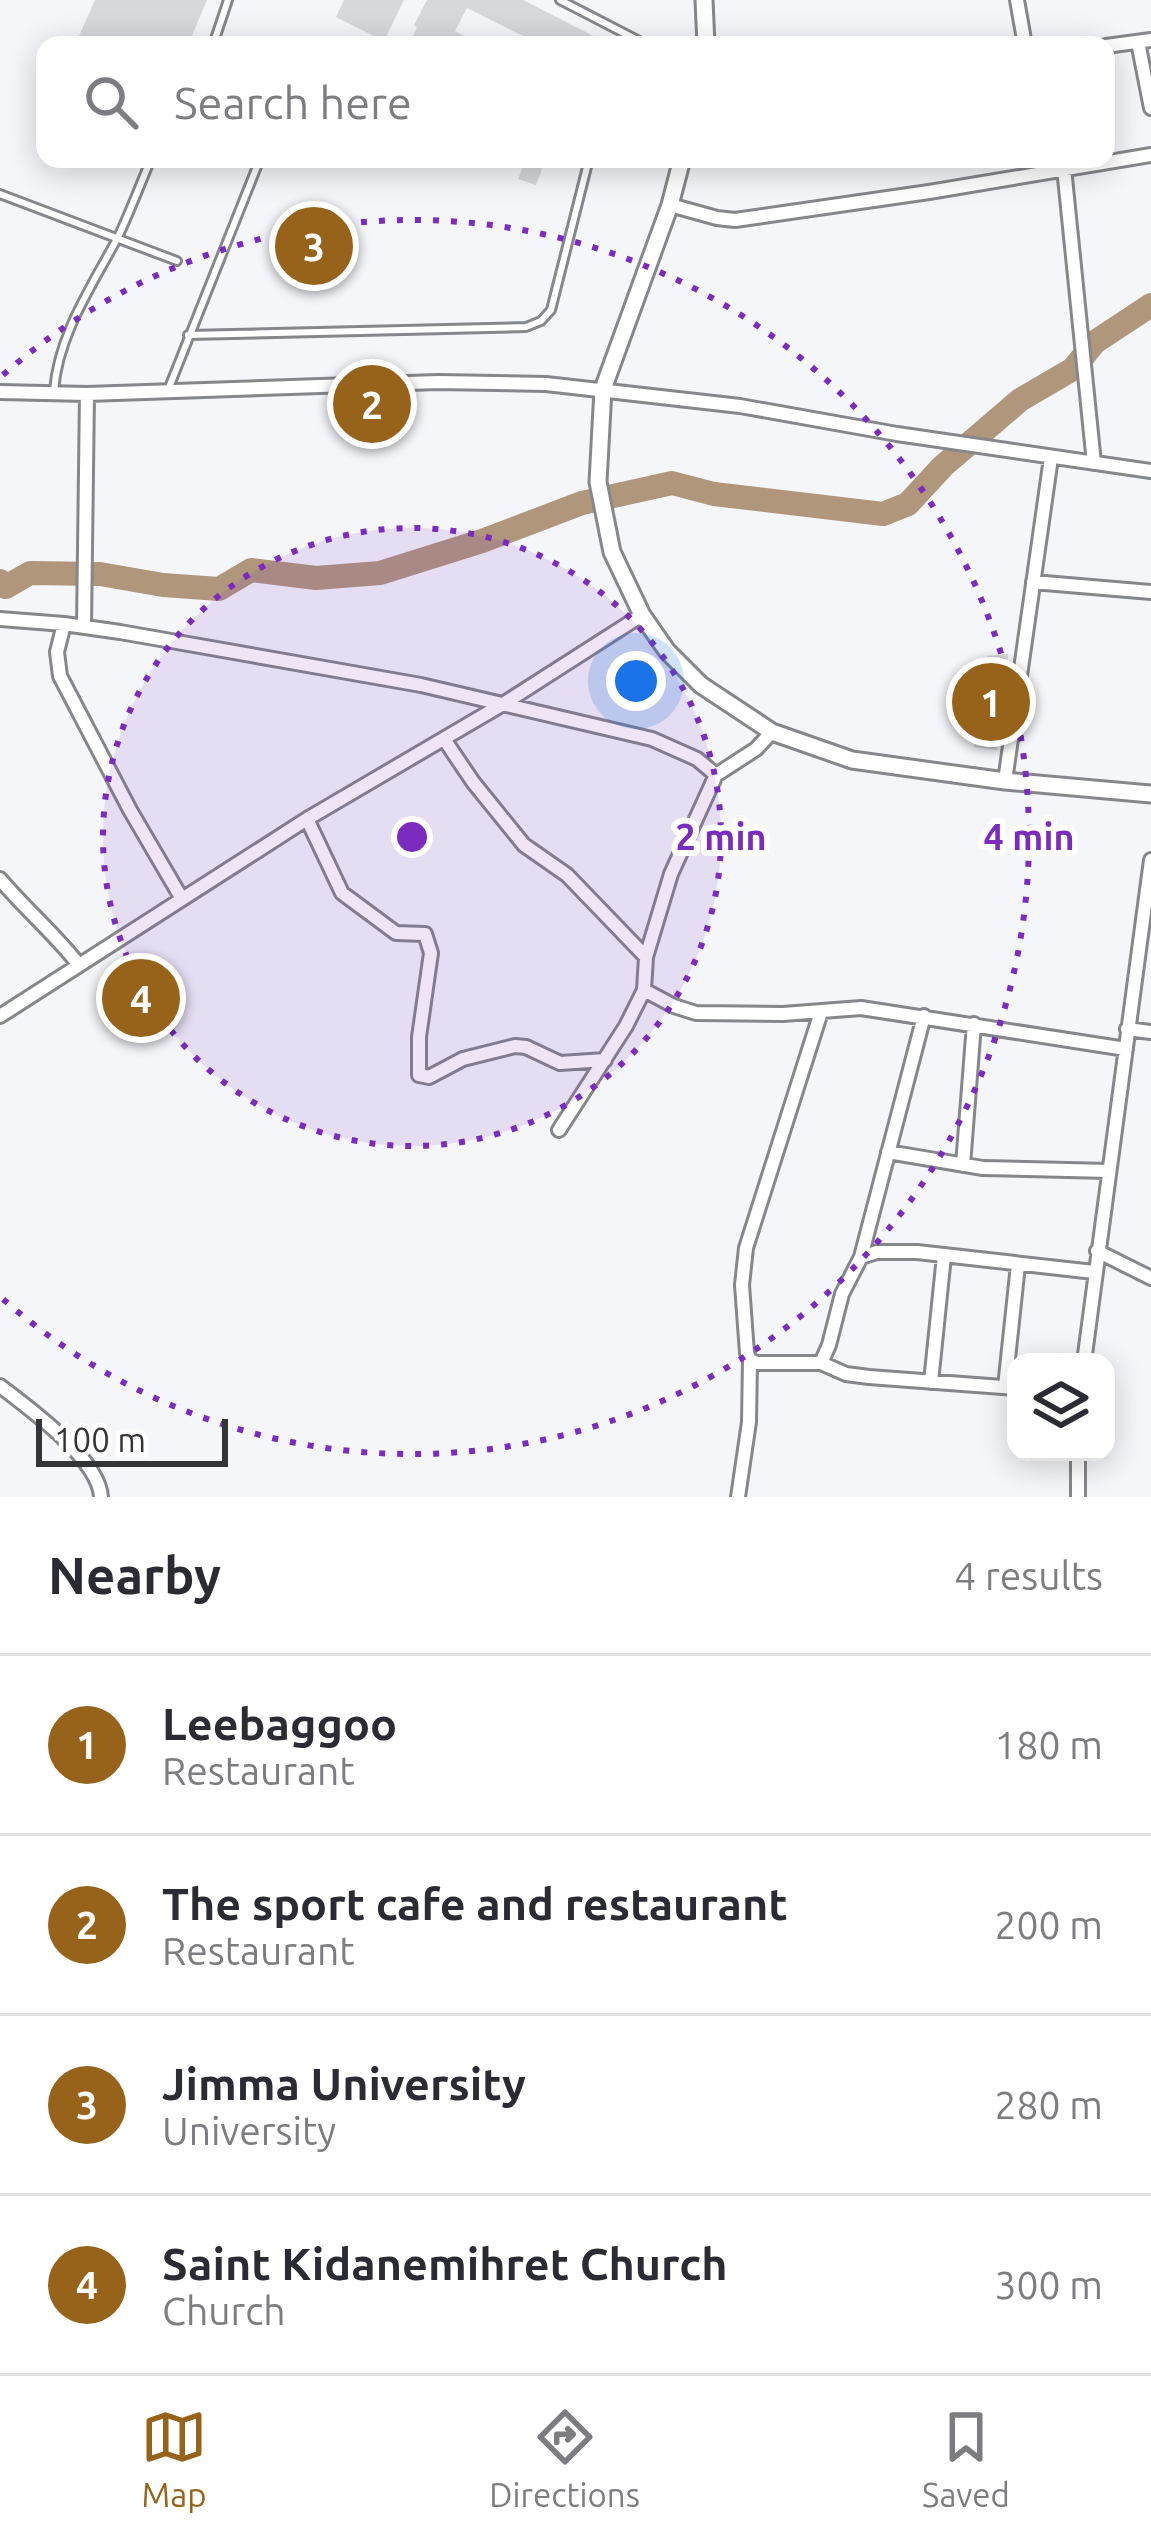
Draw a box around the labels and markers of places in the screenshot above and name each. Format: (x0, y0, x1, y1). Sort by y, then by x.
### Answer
pin: 3 (275, 201, 353, 291)
pin: 2 (333, 359, 411, 449)
pin: 1 (952, 657, 1030, 747)
centre of rings (391, 816, 433, 858)
pin: 4 (102, 953, 180, 1043)

